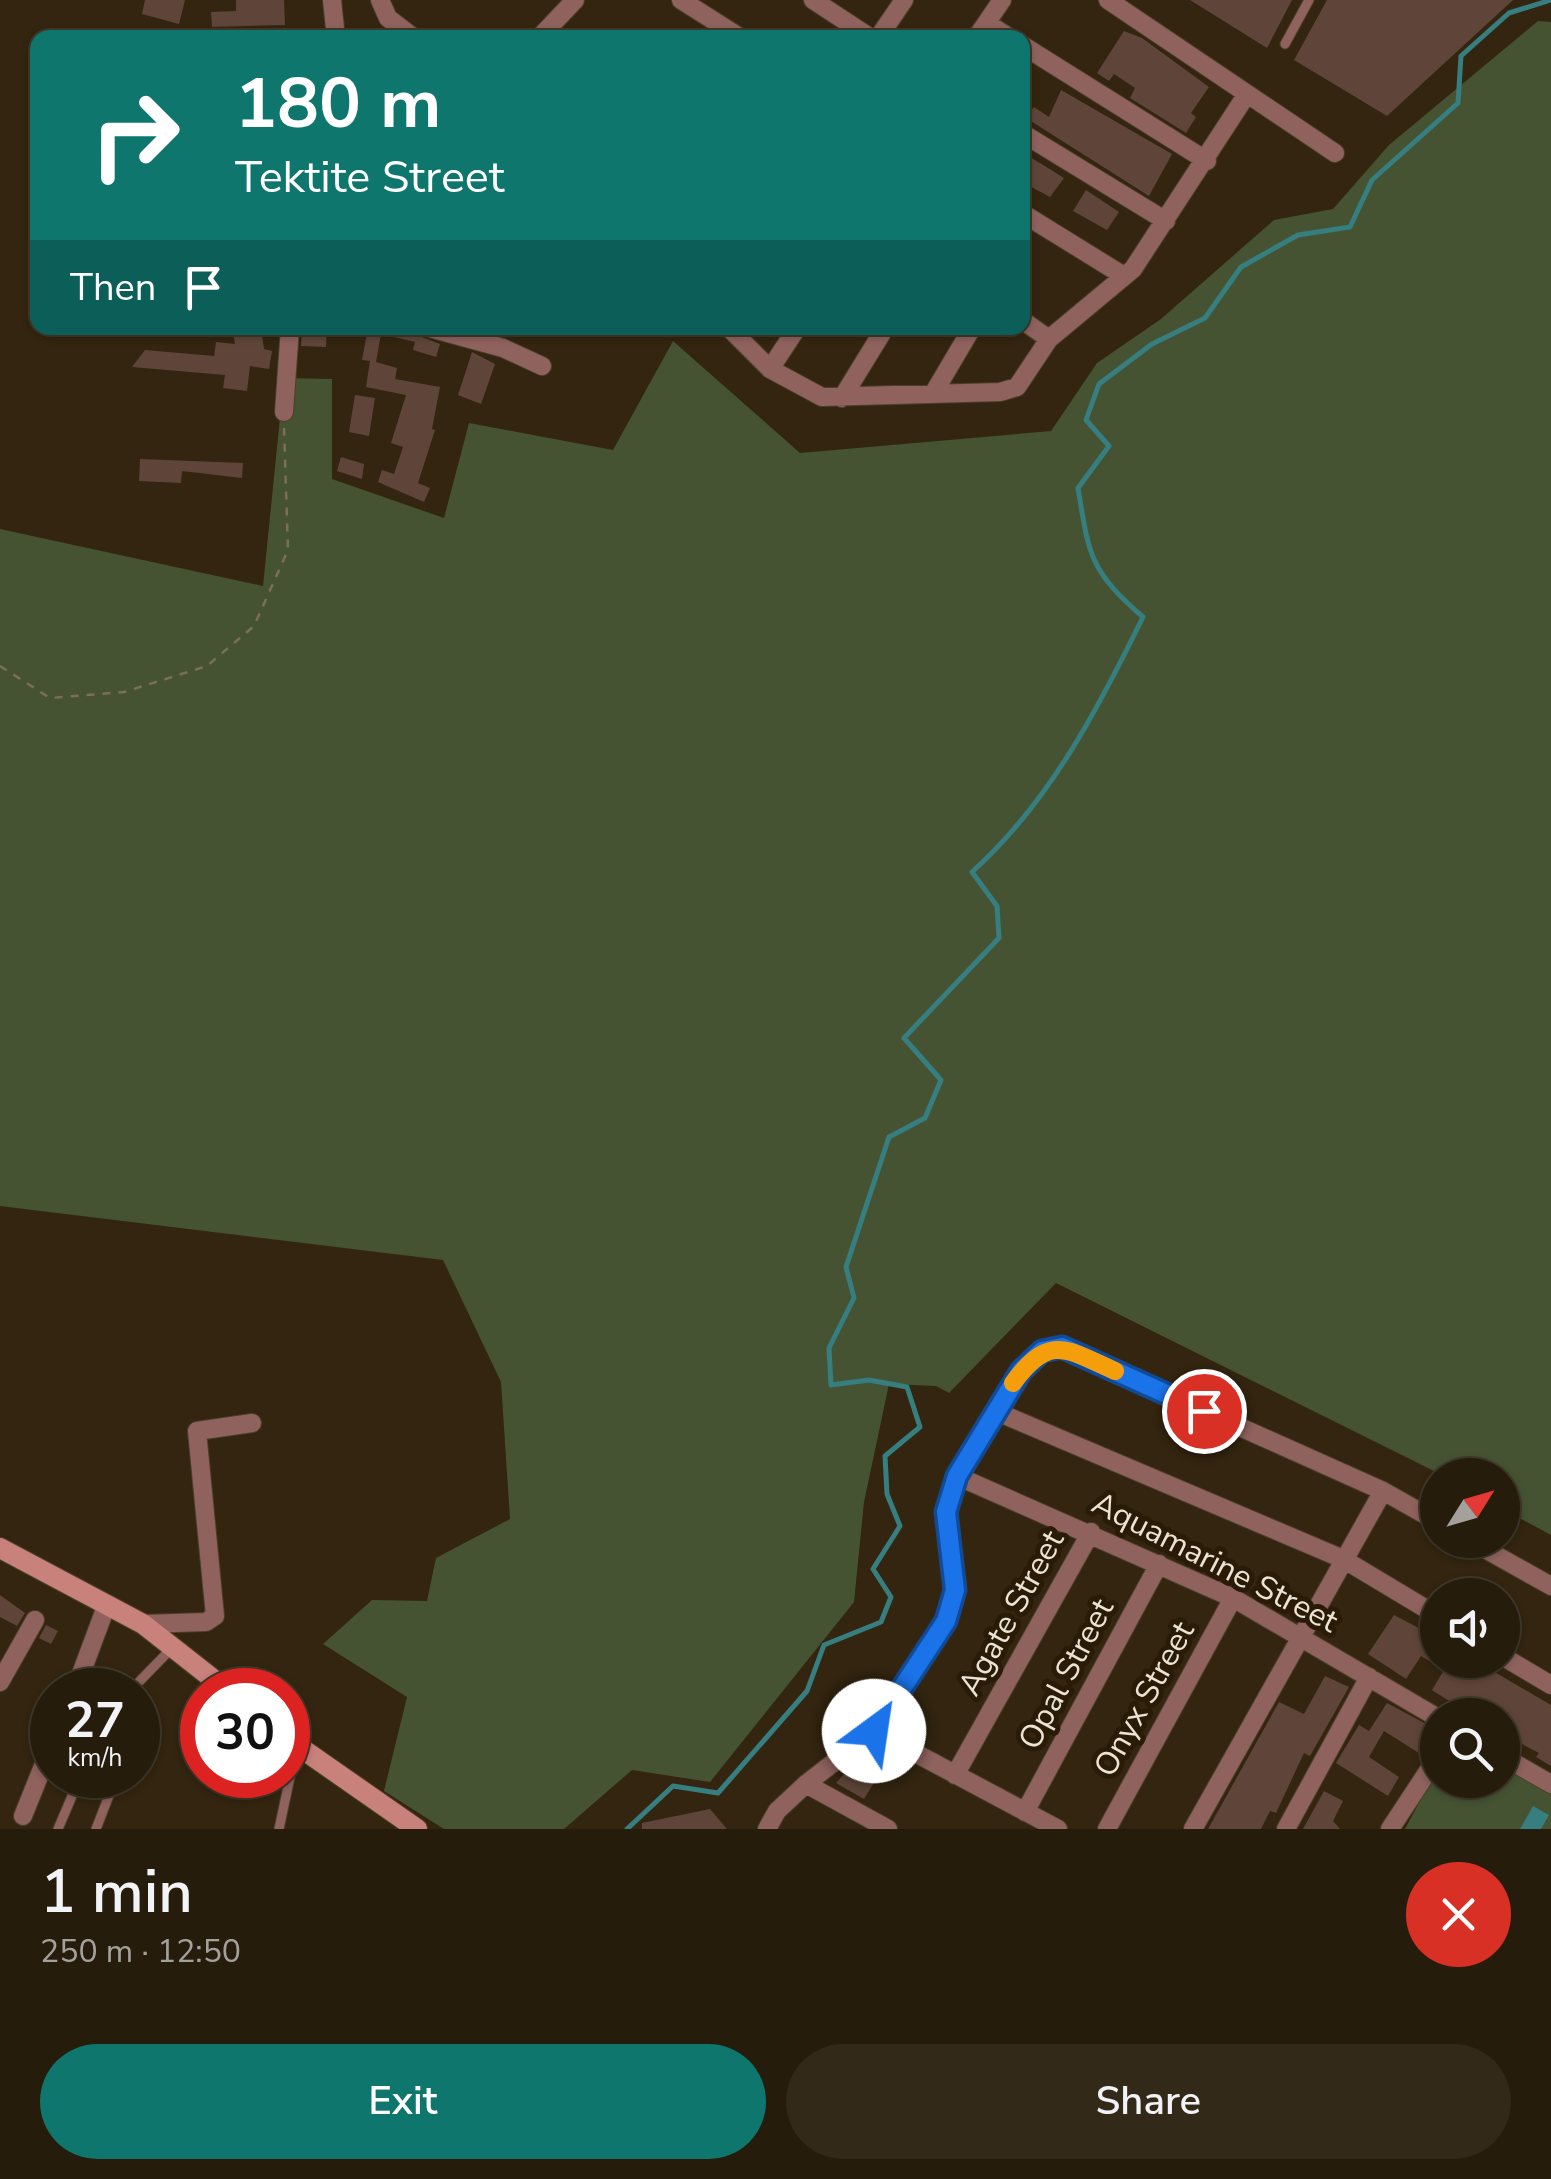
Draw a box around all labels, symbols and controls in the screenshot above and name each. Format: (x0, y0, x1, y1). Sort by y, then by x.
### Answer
text: 180 m (235, 56, 441, 152)
icon: right (70, 70, 200, 200)
text: Tektite Street (235, 147, 505, 208)
icon: arrive (176, 260, 231, 315)
text: Then (70, 262, 156, 313)
pin (1162, 1369, 1247, 1454)
icon: arrive (1177, 1384, 1232, 1439)
north arrow (1420, 1458, 1520, 1558)
map controls (1420, 1458, 1520, 1798)
street label: Aquamarine Street (1085, 1481, 1346, 1643)
street label: Agate Street (948, 1522, 1074, 1703)
button: sound (1420, 1578, 1520, 1678)
street label: Opal Street (1008, 1590, 1124, 1757)
street label: Onyx Street (1084, 1613, 1205, 1784)
speed limit sign: 30 (180, 1668, 310, 1798)
position arrow (822, 1679, 926, 1783)
text: 27 (65, 1686, 125, 1755)
button: search (1420, 1698, 1520, 1798)
text: km/h (67, 1741, 123, 1775)
text: 1 min (40, 1851, 193, 1933)
button: close (1406, 1862, 1511, 1967)
text: 250 m · 12:50 (40, 1930, 241, 1973)
button: Exit (40, 2044, 766, 2159)
button: Share (786, 2044, 1511, 2159)

